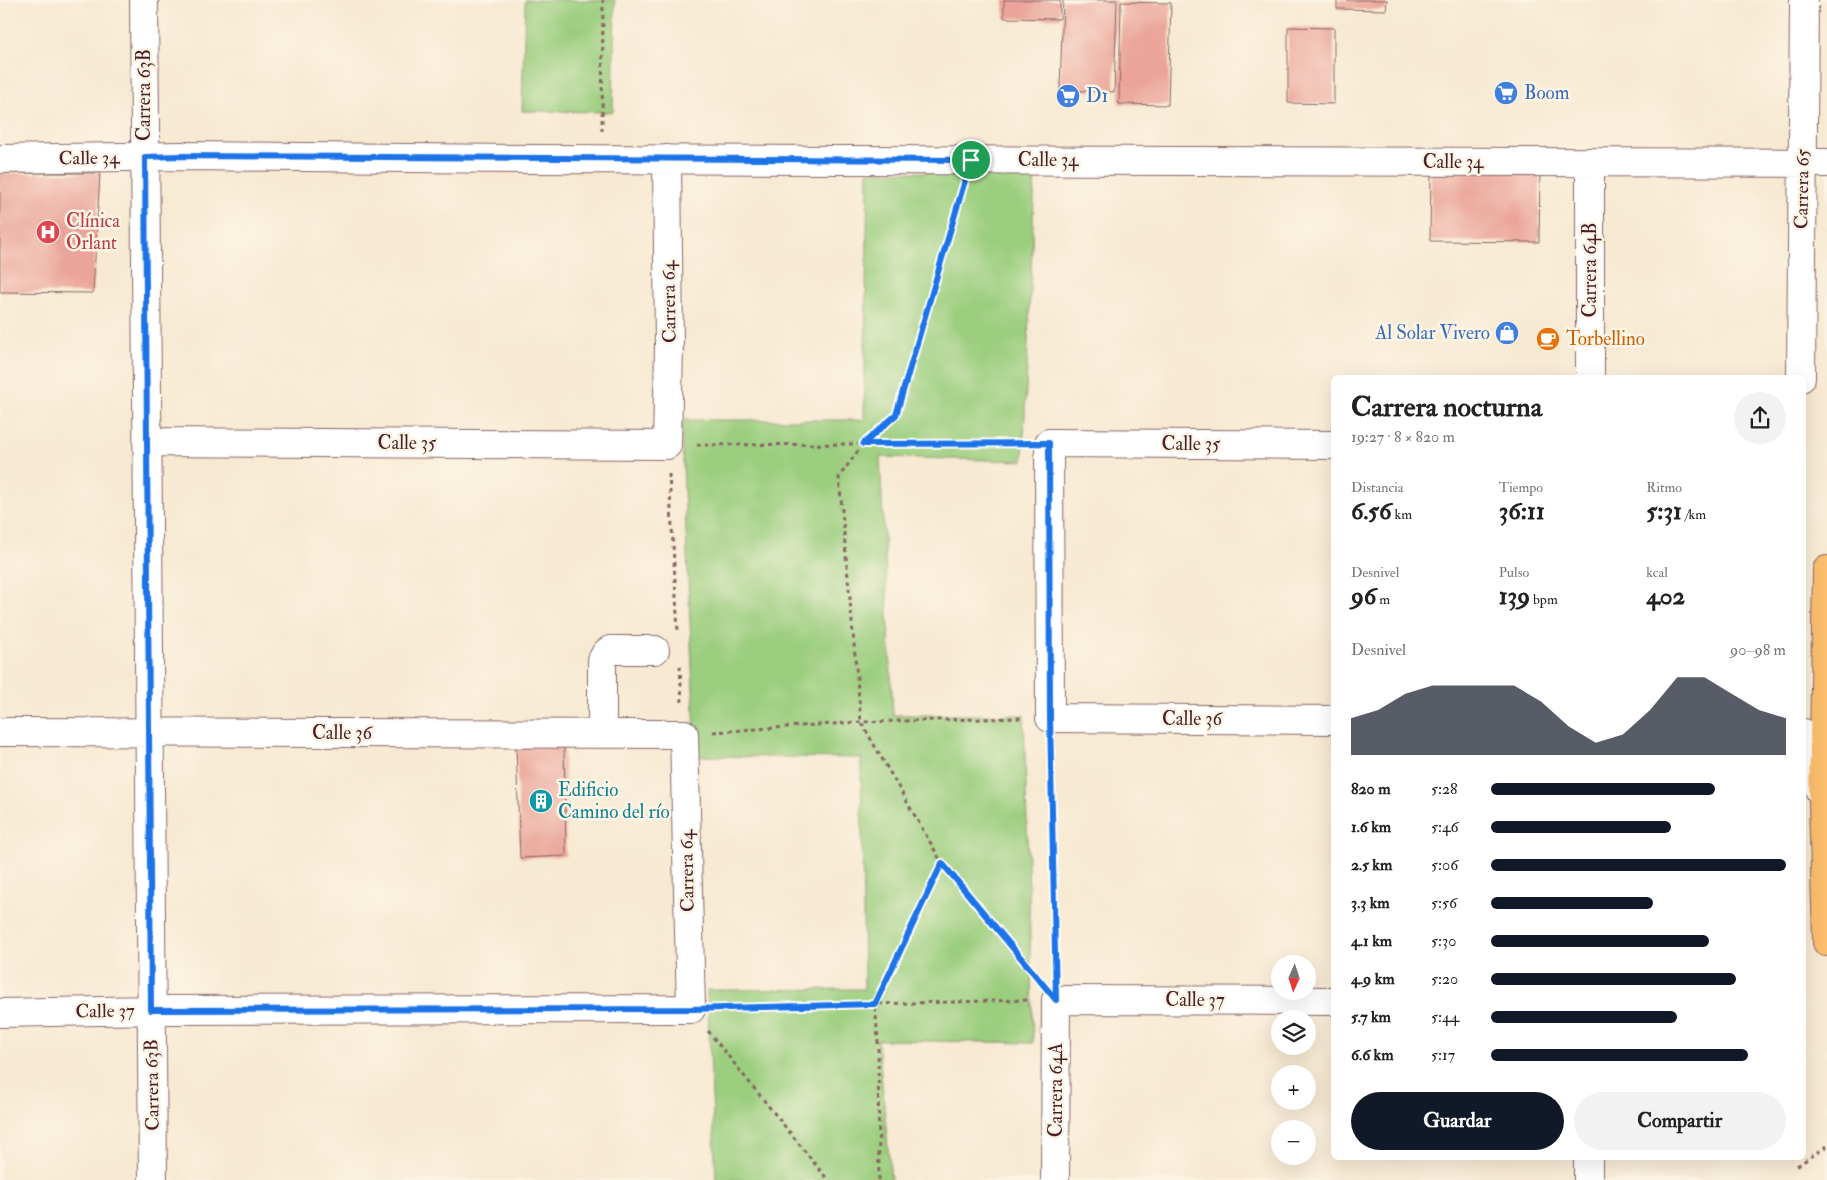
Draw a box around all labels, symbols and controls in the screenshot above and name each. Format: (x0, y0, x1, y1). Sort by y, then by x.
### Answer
street label: Carrera 63B (132, 49, 156, 141)
supermarket icon: Boom (1493, 80, 1519, 106)
place label: Boom (1524, 81, 1570, 105)
supermarket icon: D1 (1055, 83, 1081, 109)
place label: D1 (1086, 84, 1108, 108)
pin (950, 139, 992, 181)
street label: Calle 34 (58, 145, 120, 171)
icon: arrive (957, 146, 985, 174)
street label: Calle 34 (1018, 148, 1079, 172)
street label: Carrera 65 (1789, 148, 1815, 229)
street label: Calle 34 (1423, 150, 1484, 174)
place label: Clínica Orlant (66, 209, 120, 255)
hospital icon: Clínica Orlant (35, 219, 61, 245)
street label: Carrera 64B (1578, 223, 1602, 317)
street label: Carrera 64 (656, 260, 682, 343)
shop icon: Al Solar Vivero (1494, 320, 1520, 346)
place label: Al Solar Vivero (1374, 321, 1490, 345)
cafe icon: Torbellino (1535, 326, 1561, 352)
place label: Torbellino (1566, 327, 1645, 351)
text: Carrera nocturna (1351, 390, 1542, 425)
button: share (1734, 392, 1786, 444)
text: 19:27 · 8 × 820 m (1351, 427, 1455, 447)
street label: Calle 35 (378, 431, 437, 455)
street label: Calle 35 (1162, 432, 1221, 456)
text: Distancia (1351, 479, 1404, 496)
text: Tiempo (1499, 479, 1543, 496)
text: Ritmo (1646, 479, 1682, 496)
text: 6.56 (1351, 496, 1392, 527)
text: 36:11 (1499, 496, 1545, 527)
text: 5:31 (1646, 496, 1682, 527)
text: km (1392, 506, 1412, 523)
text: /km (1682, 506, 1706, 523)
text: Desnivel (1351, 564, 1399, 581)
text: Pulso (1499, 564, 1529, 581)
text: kcal (1646, 564, 1668, 581)
text: 96 (1351, 581, 1376, 612)
text: 139 (1499, 581, 1530, 612)
text: 402 (1646, 581, 1685, 612)
text: m (1376, 591, 1390, 608)
text: bpm (1530, 591, 1558, 608)
text: Desnivel (1351, 640, 1406, 660)
text: 90–98 m (1730, 640, 1786, 660)
street label: Calle 36 (1162, 707, 1223, 731)
street label: Calle 36 (312, 721, 373, 745)
place label: Edificio Camino del río (558, 778, 670, 824)
text: 820 m (1351, 779, 1391, 799)
text: 5:28 (1431, 779, 1458, 799)
building icon: Edificio Camino del río (528, 788, 554, 814)
text: 1.6 km (1351, 817, 1391, 837)
text: 5:46 (1431, 817, 1459, 837)
street label: Carrera 64 (674, 829, 700, 912)
text: 2.5 km (1351, 855, 1392, 875)
text: 5:06 (1431, 855, 1458, 875)
text: 3.3 km (1351, 893, 1390, 913)
text: 5:56 (1431, 893, 1457, 913)
text: 4.1 km (1351, 931, 1392, 951)
text: 5:30 (1431, 931, 1456, 951)
north arrow (1271, 955, 1316, 1000)
map controls (1271, 955, 1316, 1165)
text: 4.9 km (1351, 969, 1395, 989)
text: 5:20 (1431, 969, 1458, 989)
street label: Calle 37 (1165, 988, 1225, 1012)
street label: Calle 37 (75, 998, 135, 1024)
text: 5.7 km (1351, 1007, 1391, 1027)
text: 5:44 (1431, 1007, 1459, 1027)
button: layers (1271, 1010, 1316, 1055)
street label: Carrera 63B (139, 1039, 165, 1131)
street label: Carrera 64A (1044, 1043, 1068, 1137)
text: 6.6 km (1351, 1045, 1394, 1065)
text: 5:17 (1431, 1045, 1455, 1065)
button: + (1271, 1065, 1316, 1110)
button: Guardar (1351, 1092, 1564, 1150)
button: Compartir (1574, 1092, 1786, 1150)
button: − (1271, 1120, 1316, 1165)

